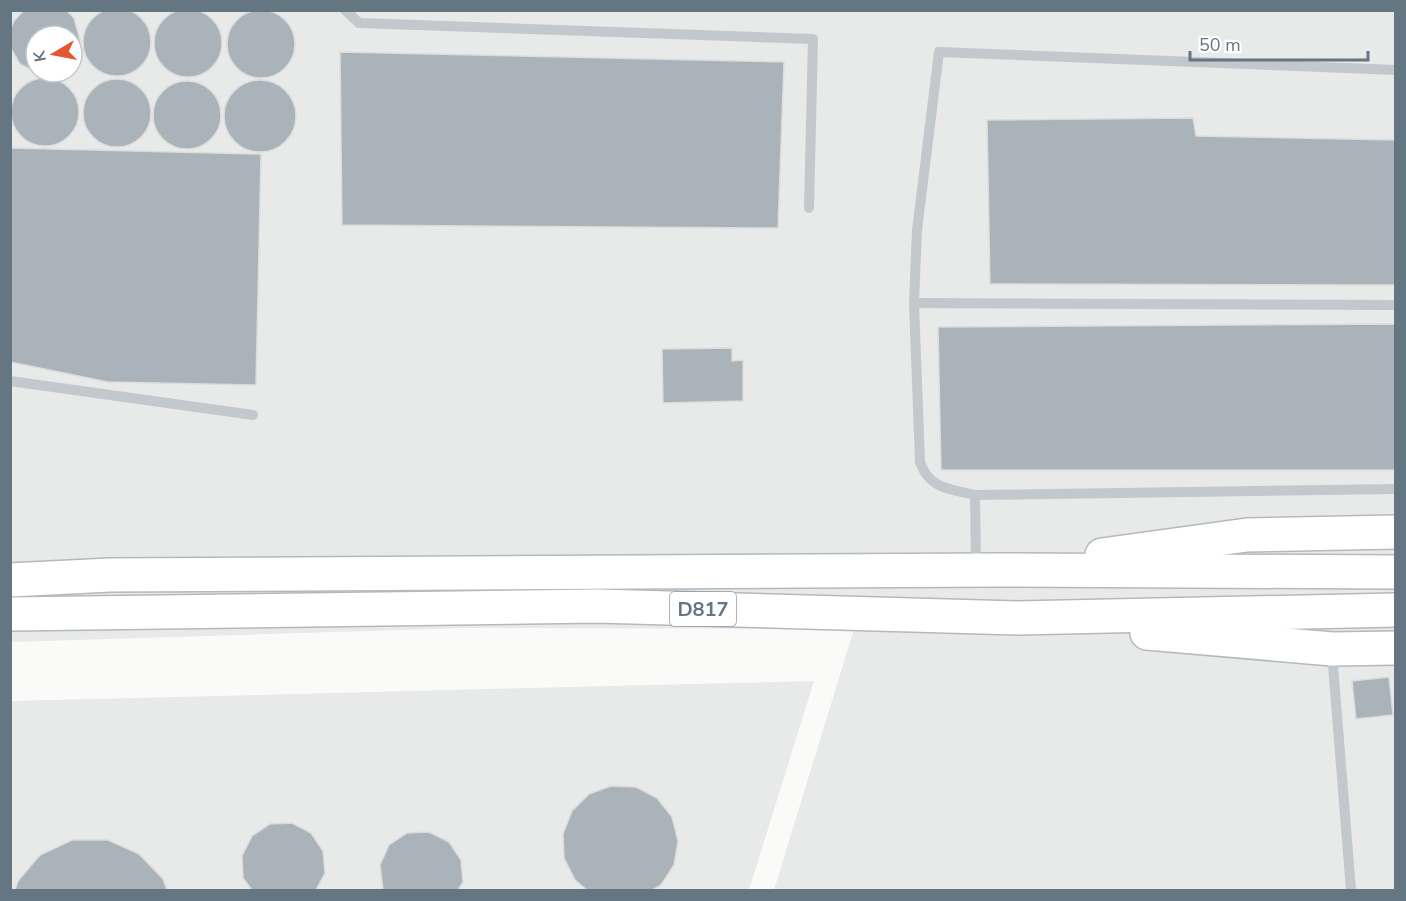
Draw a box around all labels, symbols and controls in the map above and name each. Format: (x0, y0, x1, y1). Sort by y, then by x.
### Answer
north arrow (24, 24, 84, 84)
scale bar (1190, 24, 1368, 62)
text: 50 m (1199, 33, 1241, 57)
text: K (28, 48, 52, 64)
road number: D817 (670, 592, 736, 626)

